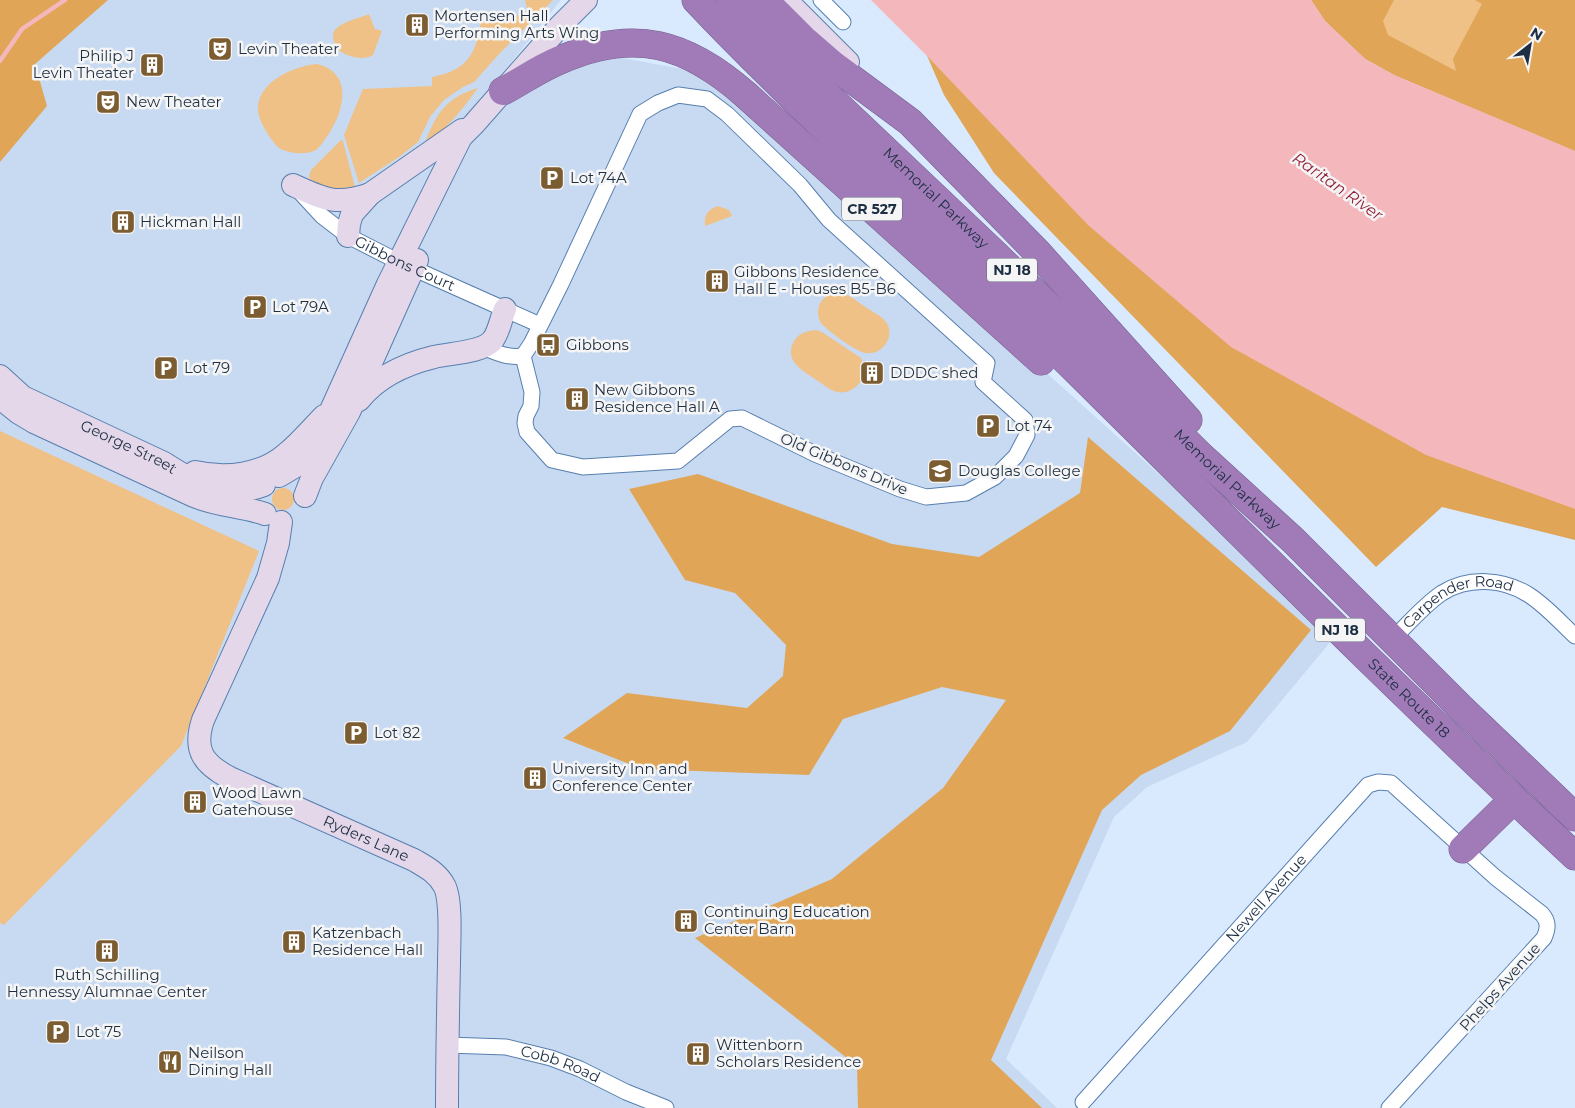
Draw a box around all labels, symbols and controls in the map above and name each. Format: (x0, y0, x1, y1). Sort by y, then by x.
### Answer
place label: Mortensen Hall Performing Arts Wing (434, 6, 599, 42)
building icon: Mortensen Hall Performing Arts Wing (404, 12, 430, 38)
north arrow (1505, 20, 1555, 70)
text: N (1527, 23, 1546, 44)
theatre icon: Levin Theater (207, 36, 233, 62)
place label: Levin Theater (238, 39, 339, 58)
place label: Philip J Levin Theater (33, 46, 134, 82)
building icon: Philip J Levin Theater (139, 52, 165, 78)
theatre icon: New Theater (95, 89, 121, 115)
place label: New Theater (126, 92, 222, 111)
street label: Memorial Parkway (879, 143, 994, 253)
water label: Raritan River (1289, 148, 1387, 225)
parking icon: Lot 74A (539, 165, 565, 191)
place label: Lot 74A (570, 168, 627, 187)
road number: CR 527 (842, 198, 902, 220)
building icon: Hickman Hall (110, 209, 136, 235)
place label: Hickman Hall (140, 212, 241, 231)
street label: Gibbons Court (352, 231, 458, 295)
road number: NJ 18 (987, 258, 1037, 282)
place label: Gibbons Residence Hall E - Houses B5-B6 (734, 262, 896, 298)
building icon: Gibbons Residence Hall E - Houses B5-B6 (704, 268, 730, 294)
parking icon: Lot 79A (242, 294, 268, 320)
place label: Lot 79A (272, 297, 329, 316)
bus stop icon: Gibbons (535, 332, 561, 358)
place label: Gibbons (566, 335, 629, 354)
parking icon: Lot 79 (153, 355, 179, 381)
place label: Lot 79 (184, 358, 230, 377)
building icon: DDDC shed (859, 360, 885, 386)
place label: DDDC shed (890, 363, 978, 382)
place label: New Gibbons Residence Hall A (594, 380, 720, 416)
building icon: New Gibbons Residence Hall A (564, 386, 590, 412)
parking icon: Lot 74 (975, 413, 1001, 439)
street label: George Street (78, 415, 181, 478)
place label: Lot 74 (1006, 416, 1052, 435)
street label: Memorial Parkway (1170, 425, 1286, 534)
street label: Old Gibbons Drive (778, 428, 911, 499)
school or university icon: Douglas College (927, 458, 953, 484)
place label: Douglas College (958, 461, 1080, 480)
street label: Carpender Road (1398, 571, 1516, 632)
road number: NJ 18 (1315, 618, 1365, 642)
street label: State Route 18 (1364, 654, 1454, 742)
parking icon: Lot 82 (343, 720, 369, 746)
place label: Lot 82 (374, 723, 420, 742)
place label: University Inn and Conference Center (552, 759, 693, 795)
building icon: University Inn and Conference Center (522, 765, 548, 791)
place label: Wood Lawn Gatehouse (212, 783, 302, 819)
building icon: Wood Lawn Gatehouse (182, 789, 208, 815)
street label: Ryders Lane (320, 811, 412, 866)
street label: Newell Avenue (1221, 850, 1310, 946)
place label: Continuing Education Center Barn (704, 902, 870, 938)
building icon: Continuing Education Center Barn (673, 908, 699, 934)
place label: Katzenbach Residence Hall (312, 923, 423, 959)
building icon: Katzenbach Residence Hall (281, 929, 307, 955)
building icon: Ruth Schilling Hennessy Alumnae Center (94, 938, 120, 964)
street label: Phelps Avenue (1455, 939, 1544, 1035)
place label: Ruth Schilling Hennessy Alumnae Center (7, 965, 207, 1001)
parking icon: Lot 75 (45, 1019, 71, 1045)
place label: Lot 75 (76, 1022, 121, 1041)
place label: Wittenborn Scholars Residence (716, 1035, 861, 1071)
street label: Cobb Road (519, 1041, 603, 1087)
building icon: Wittenborn Scholars Residence (685, 1041, 711, 1067)
place label: Neilson Dining Hall (188, 1043, 272, 1079)
restaurant icon: Neilson Dining Hall (157, 1049, 183, 1075)

